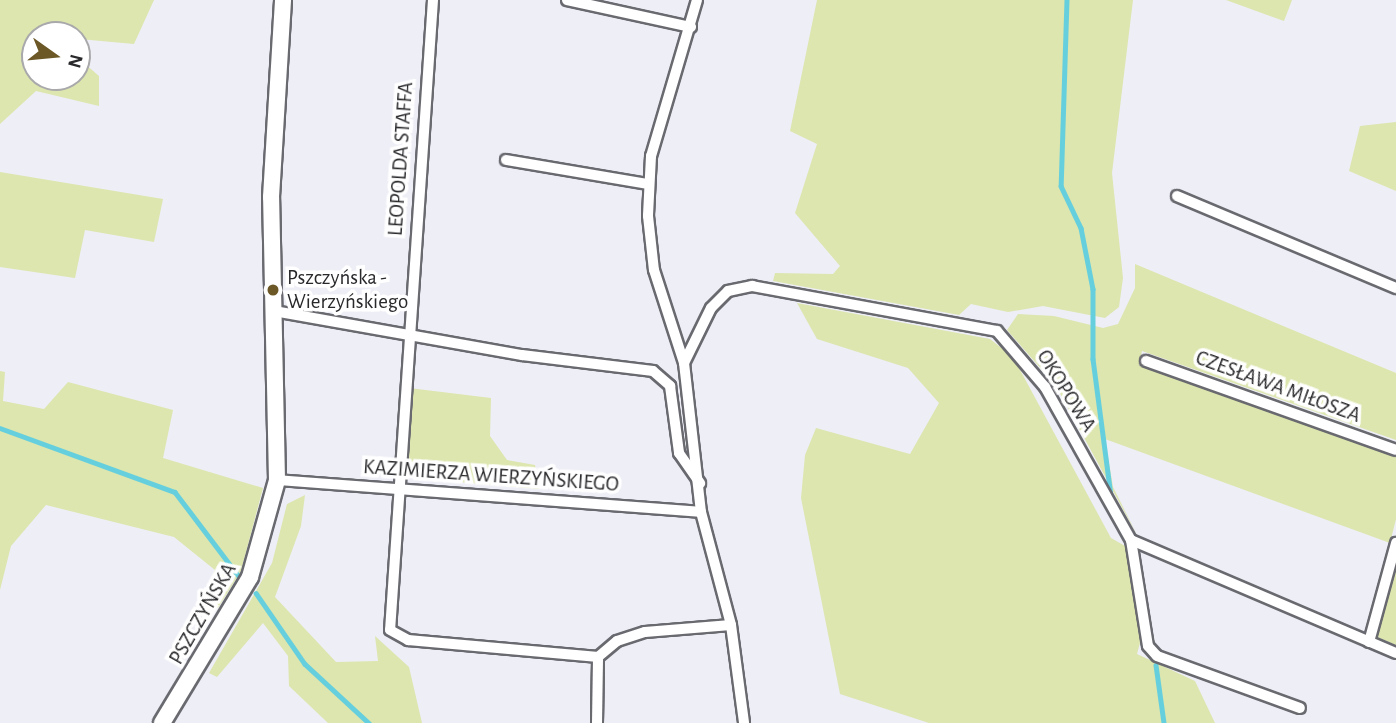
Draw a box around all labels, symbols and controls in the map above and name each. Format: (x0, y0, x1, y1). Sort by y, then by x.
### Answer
north arrow (21, 21, 91, 91)
text: N (64, 52, 86, 70)
street label: LEOPOLDA STAFFA (383, 81, 419, 237)
place label: Pszczyńska - Wierzyńskiego (287, 265, 408, 315)
marker: Pszczyńska - Wierzyńskiego (265, 282, 281, 298)
street label: OKOPOWA (1031, 345, 1101, 437)
street label: CZESŁAWA MIŁOSZA (1192, 345, 1364, 429)
street label: KAZIMIERZA WIERZYŃSKIEGO (362, 454, 620, 498)
street label: PSZCZYŃSKA (164, 559, 242, 669)

